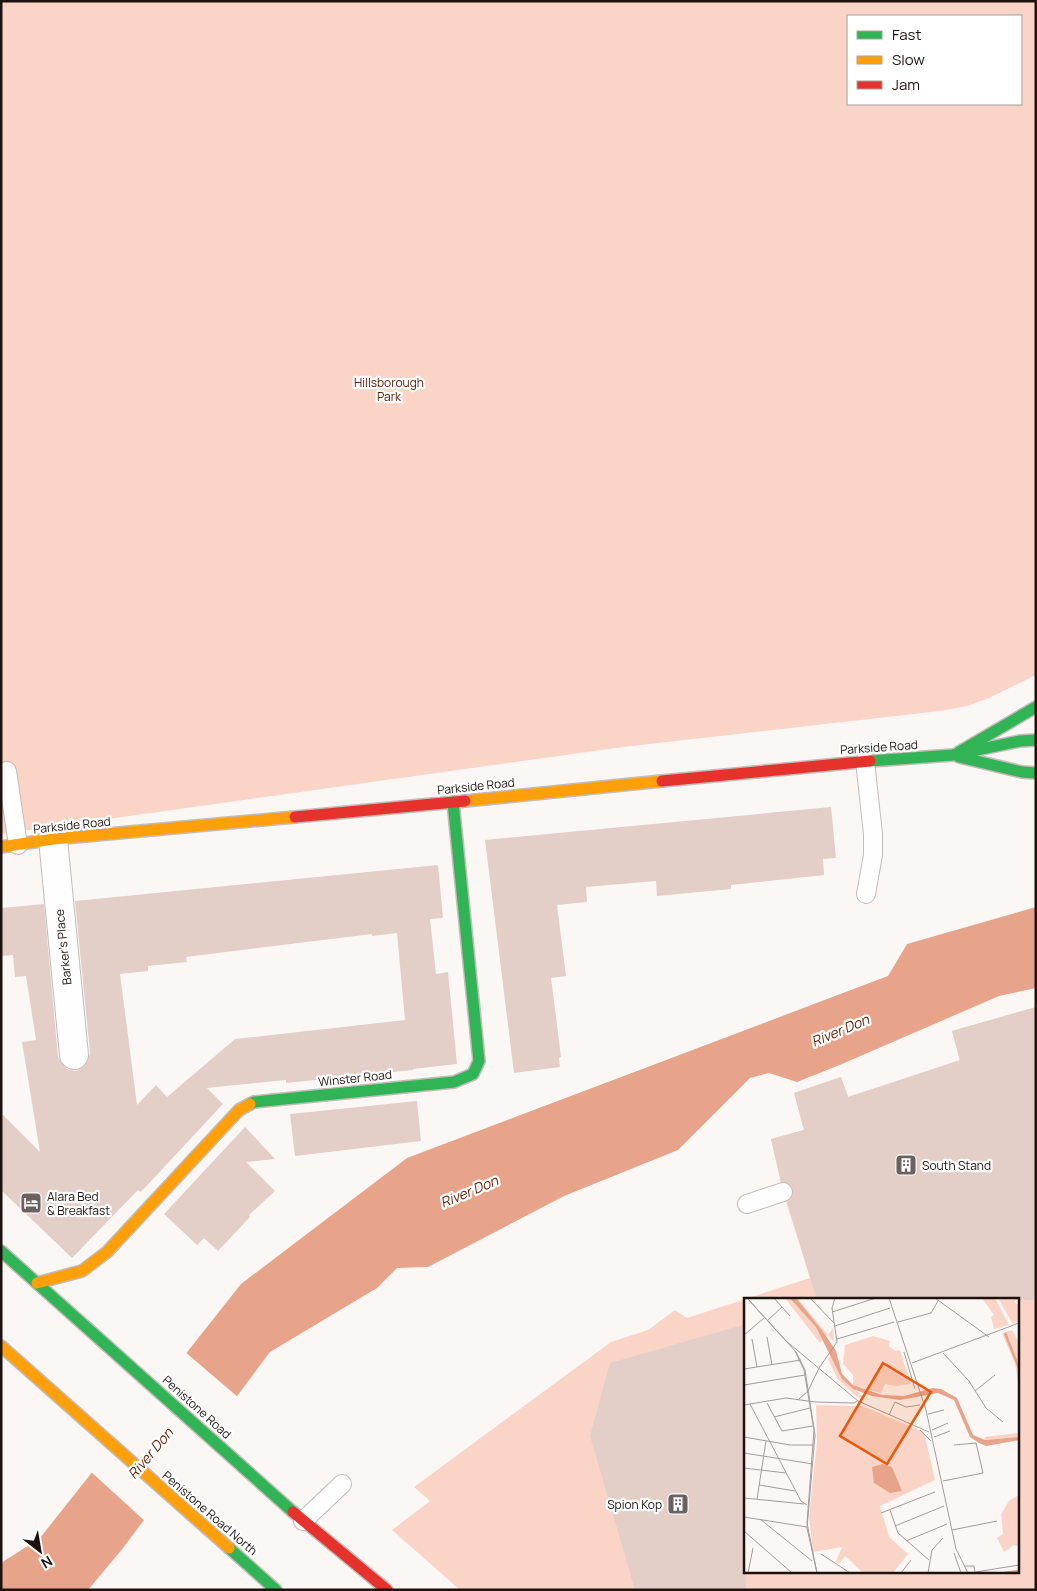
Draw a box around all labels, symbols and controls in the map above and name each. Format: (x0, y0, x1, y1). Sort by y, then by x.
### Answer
legend (847, 15, 1022, 105)
text: Fast (892, 24, 921, 45)
text: Slow (892, 49, 925, 70)
text: Jam (892, 74, 920, 95)
park label: Hillsborough Park (354, 374, 424, 405)
street label: Parkside Road (840, 736, 918, 758)
street label: Parkside Road (436, 773, 516, 799)
street label: Parkside Road (32, 812, 112, 838)
street label: Barker's Place (51, 908, 75, 986)
water label: River Don (808, 1009, 872, 1051)
street label: Winster Road (317, 1066, 393, 1090)
building icon: South Stand (894, 1153, 918, 1177)
place label: South Stand (922, 1157, 991, 1174)
water label: River Don (437, 1170, 501, 1212)
place label: Alara Bed & Breakfast (47, 1188, 110, 1219)
hotel icon: Alara Bed & Breakfast (19, 1191, 43, 1215)
inset map (744, 1298, 1020, 1574)
street label: Penistone Road (159, 1372, 235, 1442)
water label: River Don (123, 1423, 177, 1482)
street label: Penistone Road North (159, 1467, 261, 1559)
building icon: Spion Kop (666, 1492, 690, 1516)
place label: Spion Kop (607, 1496, 662, 1513)
north arrow (15, 1526, 65, 1576)
text: N (38, 1552, 56, 1573)

